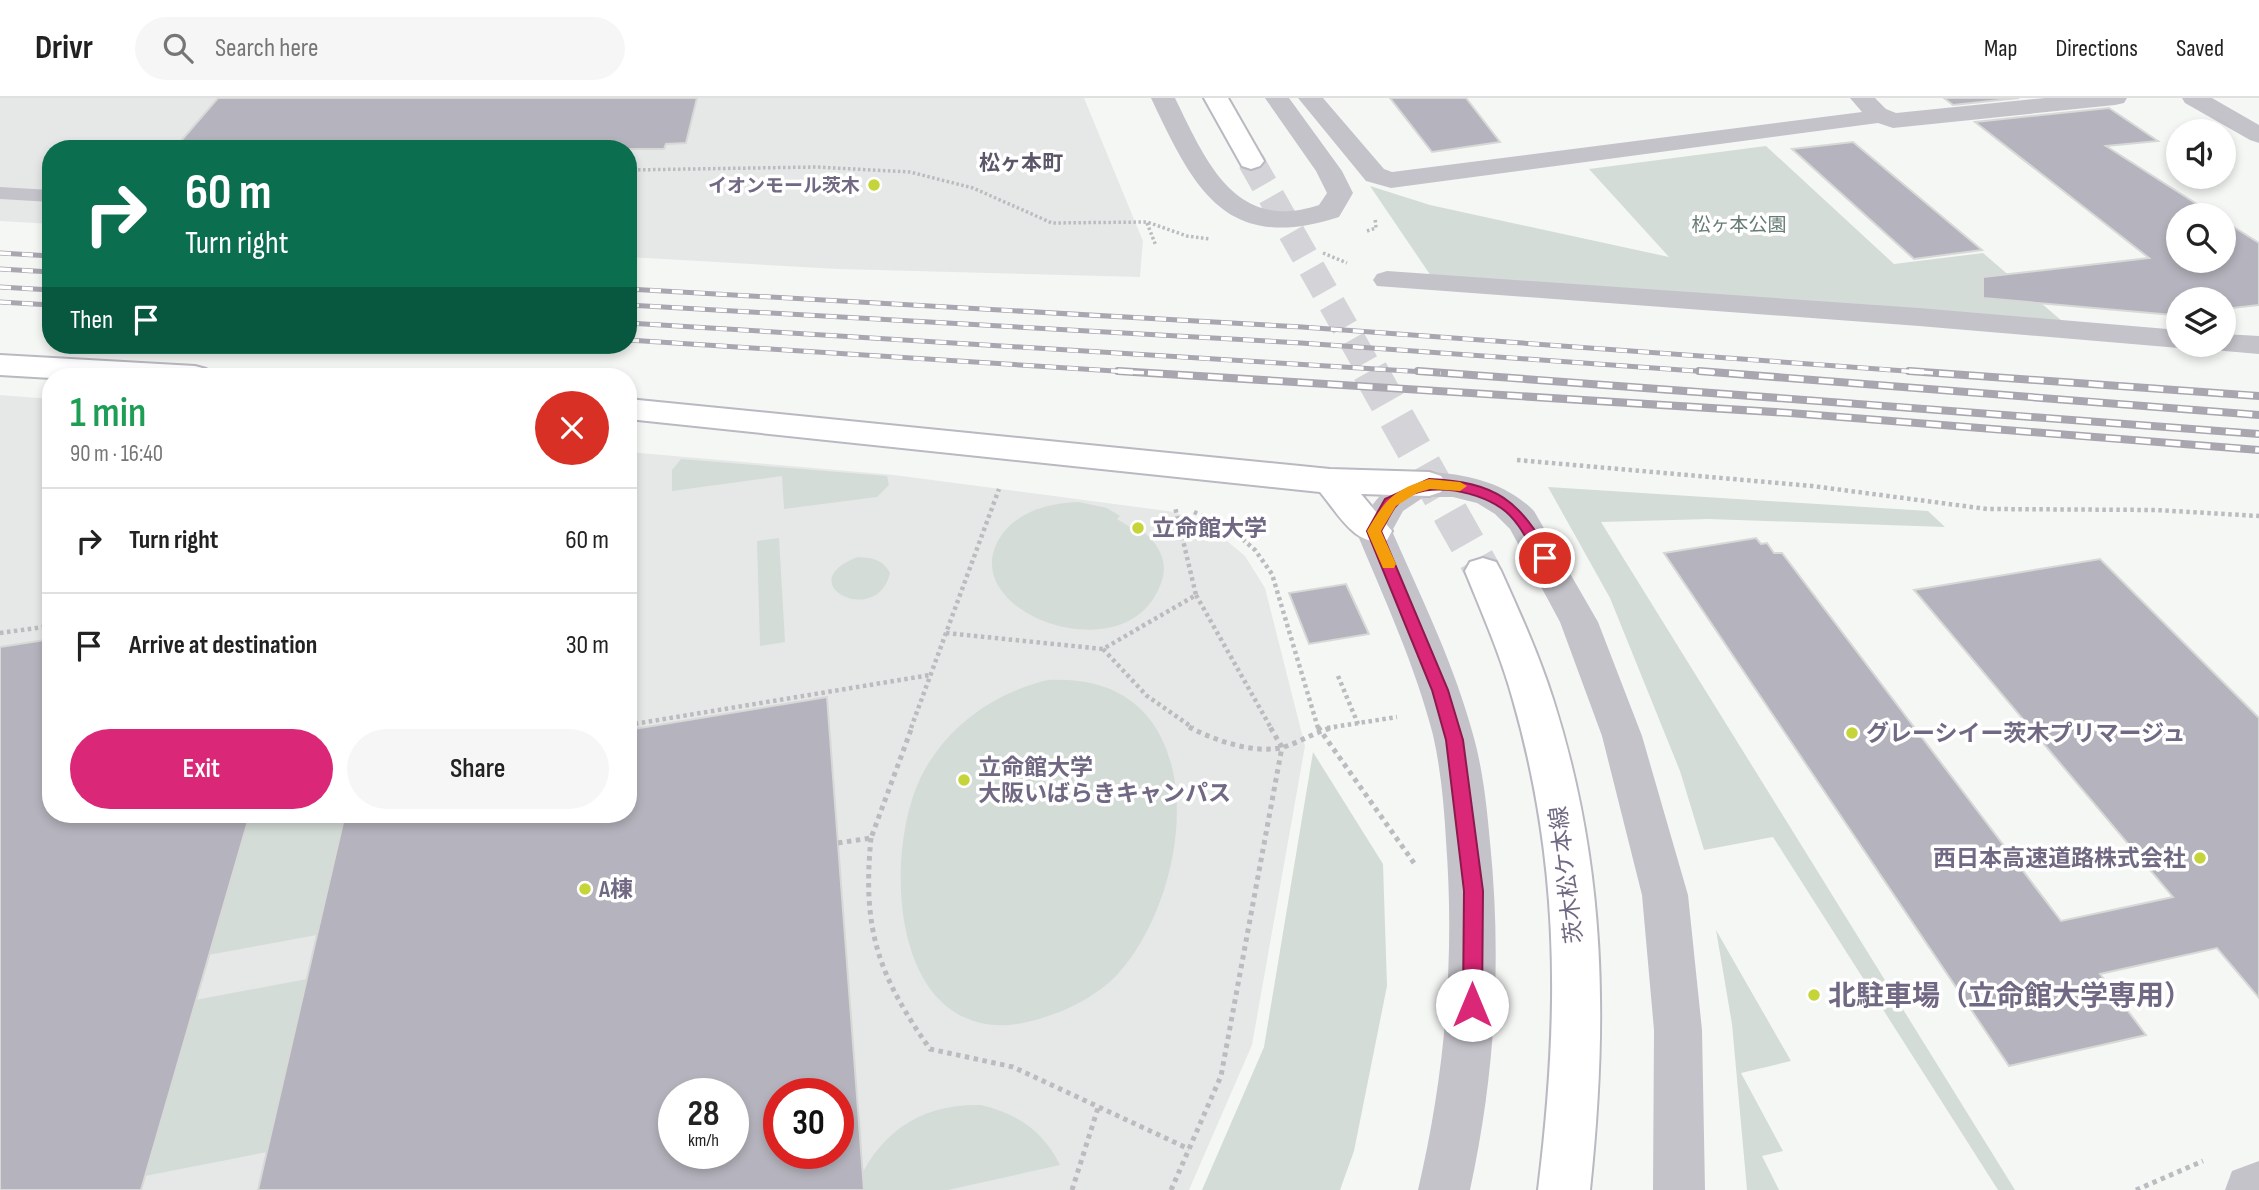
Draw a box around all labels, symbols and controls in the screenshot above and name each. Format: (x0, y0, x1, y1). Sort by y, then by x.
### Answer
search box (135, 17, 625, 80)
text: Drivr (35, 28, 93, 68)
icon: search (159, 29, 197, 67)
text: Search here (215, 33, 318, 64)
text: Map (1984, 34, 2017, 63)
text: Directions (2055, 34, 2138, 63)
text: Saved (2176, 34, 2224, 63)
map controls (2166, 119, 2236, 357)
button: sound (2166, 119, 2236, 189)
district label: 松ヶ本町 (979, 151, 1063, 176)
text: 60 m (185, 164, 272, 223)
icon: right (70, 168, 161, 259)
place label: イオンモール茨木 (708, 175, 860, 198)
marker: イオンモール茨木 (866, 177, 882, 193)
button: search (2166, 203, 2236, 273)
park label: 松ヶ本公園 (1691, 214, 1787, 237)
text: Turn right (185, 224, 289, 263)
button: layers (2166, 287, 2236, 357)
icon: arrive (127, 301, 165, 339)
text: Then (70, 305, 113, 336)
text: 1 min (70, 388, 146, 439)
button: close (535, 391, 609, 465)
text: 90 m · 16:40 (70, 440, 163, 468)
place label: 立命館大学 (1152, 515, 1267, 543)
marker: 立命館大学 (1130, 520, 1146, 536)
icon: right (70, 522, 108, 560)
text: Turn right (129, 525, 218, 556)
text: 60 m (565, 525, 609, 556)
pin (1515, 528, 1575, 588)
icon: arrive (1526, 539, 1564, 577)
icon: arrive (70, 627, 108, 665)
text: Arrive at destination (129, 630, 317, 661)
text: 30 m (566, 630, 609, 661)
place label: グレーシイー茨木プリマージュ (1866, 720, 2185, 748)
marker: グレーシイー茨木プリマージュ (1844, 725, 1860, 741)
button: Exit (70, 729, 333, 809)
button: Share (347, 729, 609, 809)
place label: 立命館大学 大阪いばらきキャンパス (978, 754, 1231, 808)
marker: 立命館大学 大阪いばらきキャンパス (956, 772, 972, 788)
street label: 茨木松ケ本線 (1545, 805, 1589, 945)
place label: 西日本高速道路株式会社 (1933, 845, 2186, 873)
marker: 西日本高速道路株式会社 (2192, 850, 2208, 866)
place label: A棟 (598, 876, 633, 904)
marker: A棟 (577, 881, 593, 897)
position arrow (1435, 968, 1509, 1042)
place label: 北駐車場（立命館大学専用） (1828, 980, 2192, 1013)
marker: 北駐車場（立命館大学専用） (1806, 987, 1822, 1003)
speed limit sign: 30 (763, 1078, 854, 1169)
text: 28 (688, 1093, 719, 1136)
text: km/h (688, 1130, 719, 1151)

